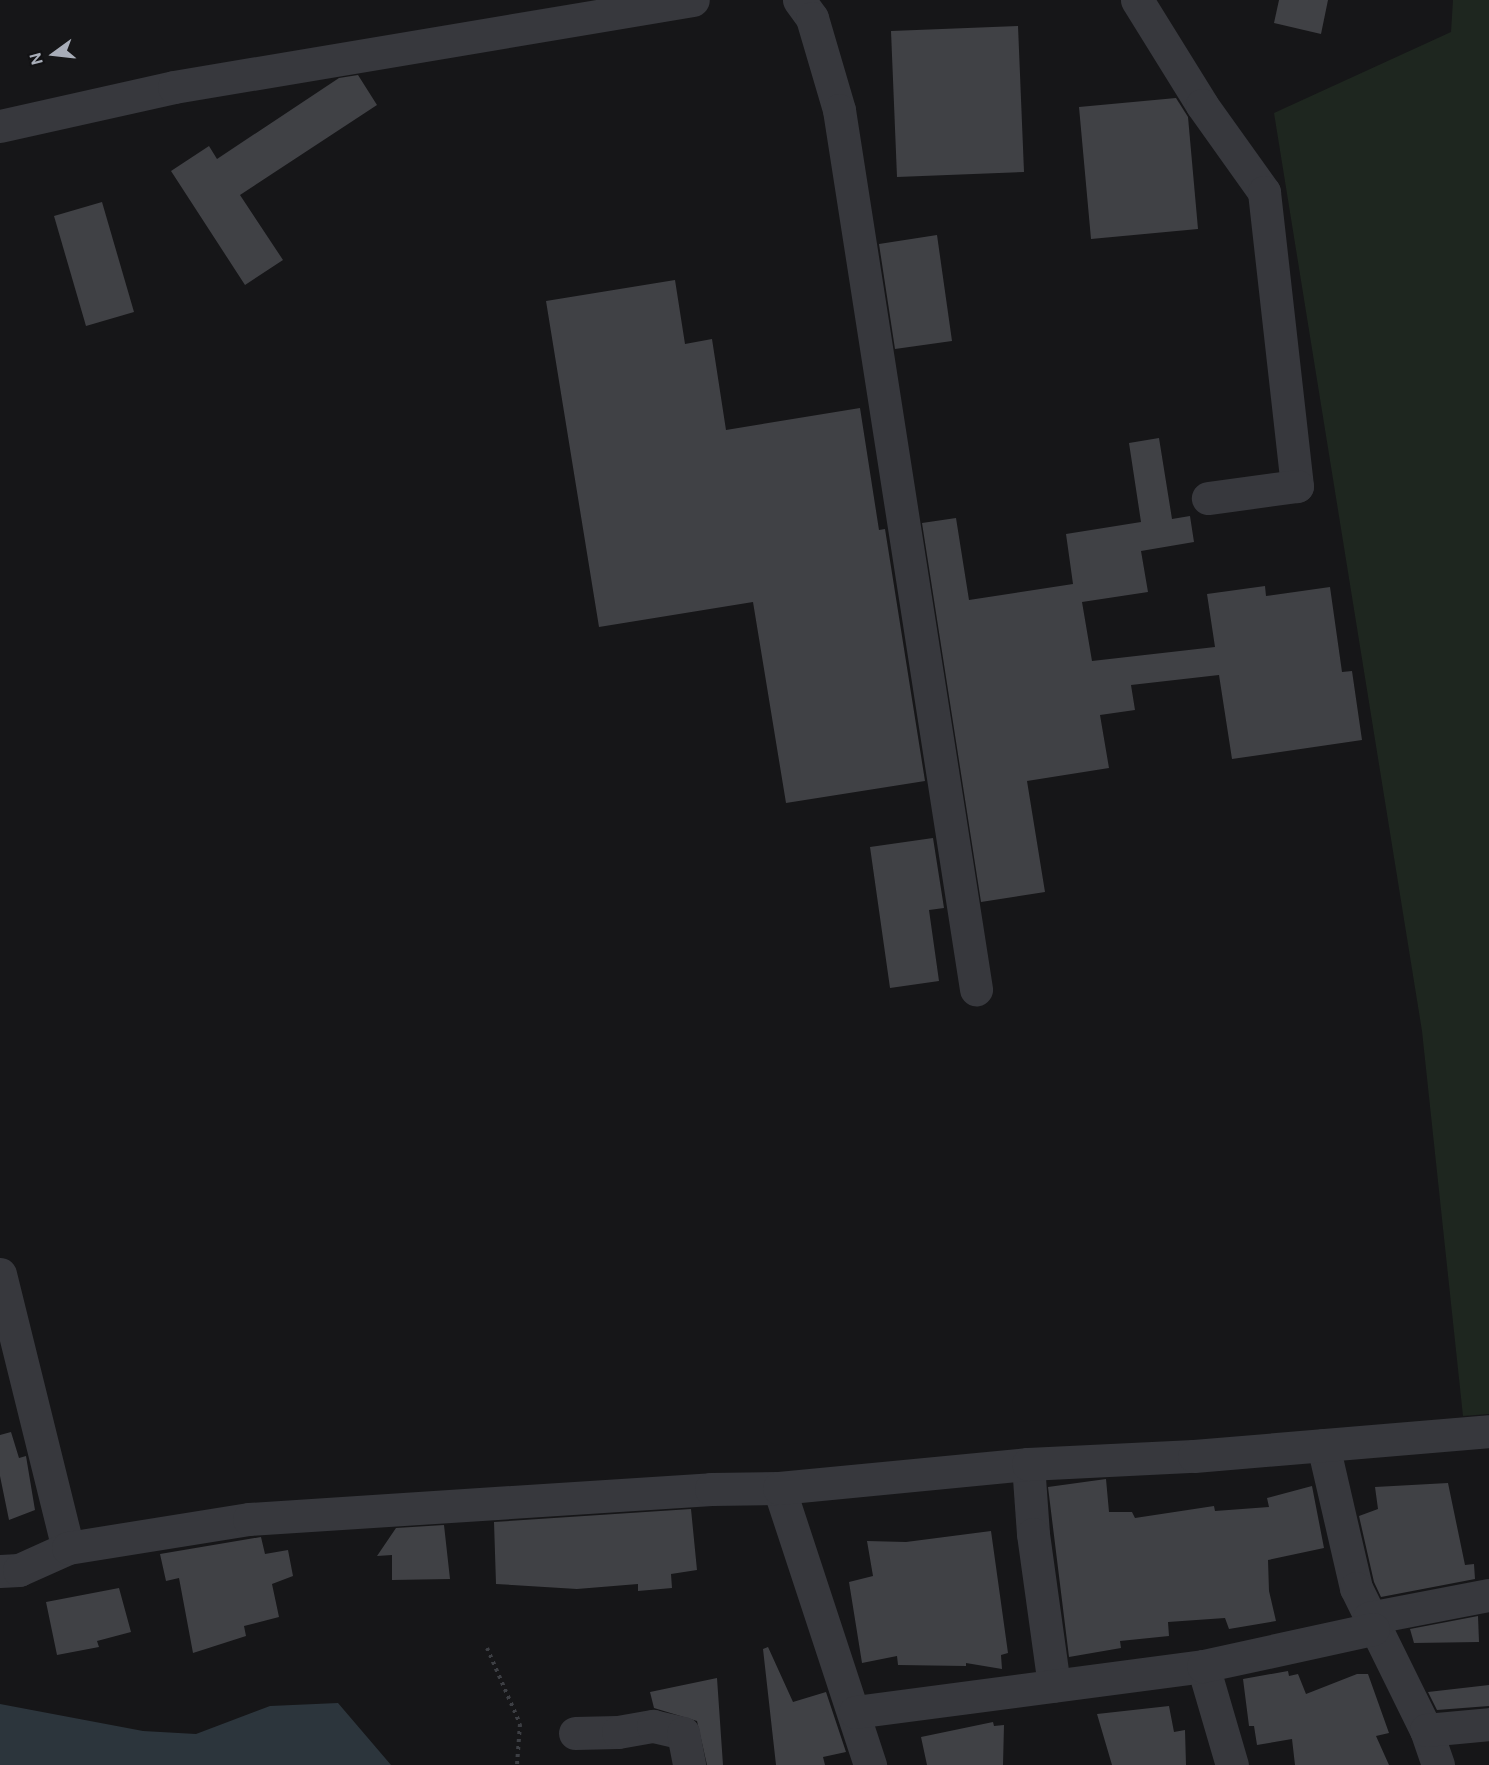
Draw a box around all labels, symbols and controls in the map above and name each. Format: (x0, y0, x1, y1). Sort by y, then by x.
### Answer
north arrow (24, 24, 84, 84)
text: N (24, 50, 48, 67)

